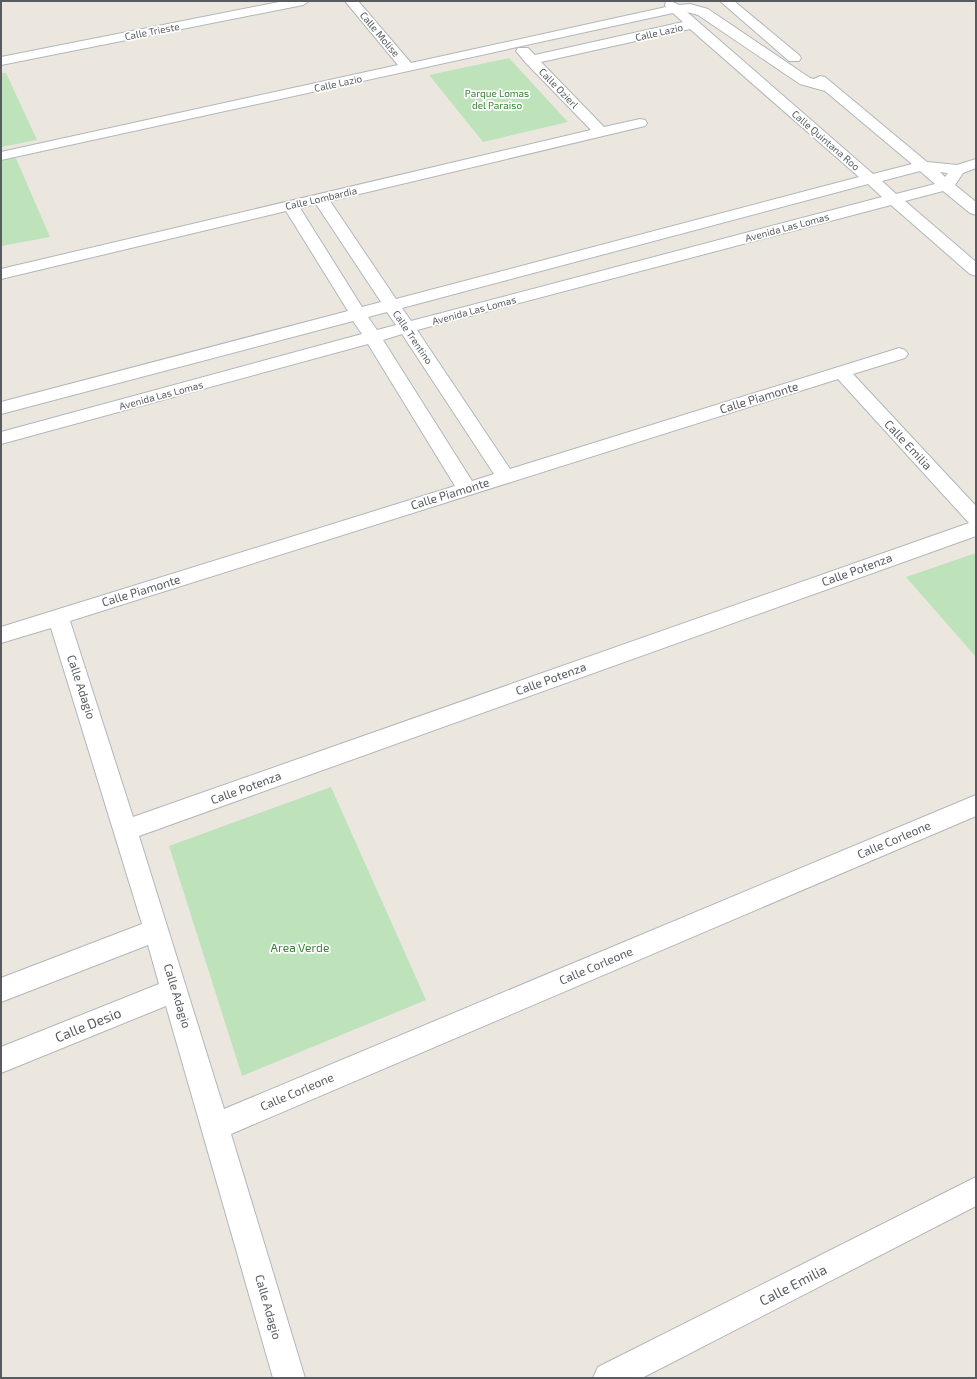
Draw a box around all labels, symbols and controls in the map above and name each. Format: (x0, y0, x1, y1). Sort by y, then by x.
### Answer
street label: Calle Molise (358, 9, 402, 59)
street label: Calle Trieste (124, 20, 180, 42)
street label: Calle Lazio (634, 21, 684, 43)
street label: Calle Ozierl (537, 65, 581, 111)
street label: Calle Lazio (313, 72, 363, 94)
park label: Parque Lomas del Paraiso (465, 87, 529, 111)
street label: Calle Quintana Roo (790, 107, 863, 173)
street label: Calle Lombardia (284, 184, 358, 212)
street label: Avenida Las Lomas (744, 210, 830, 244)
street label: Avenida Las Lomas (431, 293, 517, 327)
street label: Calle Trentino (391, 308, 436, 366)
street label: Avenida Las Lomas (118, 378, 204, 412)
street label: Calle Piamonte (718, 378, 800, 416)
street label: Calle Emilia (882, 417, 935, 472)
street label: Calle Piamonte (409, 474, 491, 512)
street label: Calle Potenza (819, 550, 894, 588)
street label: Calle Piamonte (100, 571, 182, 609)
street label: Calle Adagio (65, 653, 99, 721)
street label: Calle Potenza (513, 659, 588, 697)
street label: Calle Potenza (208, 768, 283, 806)
street label: Calle Corleone (855, 817, 932, 861)
park label: Area Verde (271, 940, 329, 954)
street label: Calle Corleone (557, 943, 634, 987)
street label: Calle Adagio (161, 962, 194, 1030)
street label: Calle Desio (52, 1004, 123, 1046)
street label: Calle Corleone (258, 1069, 335, 1113)
street label: Calle Emilia (756, 1260, 829, 1309)
street label: Calle Adagio (253, 1273, 285, 1341)

